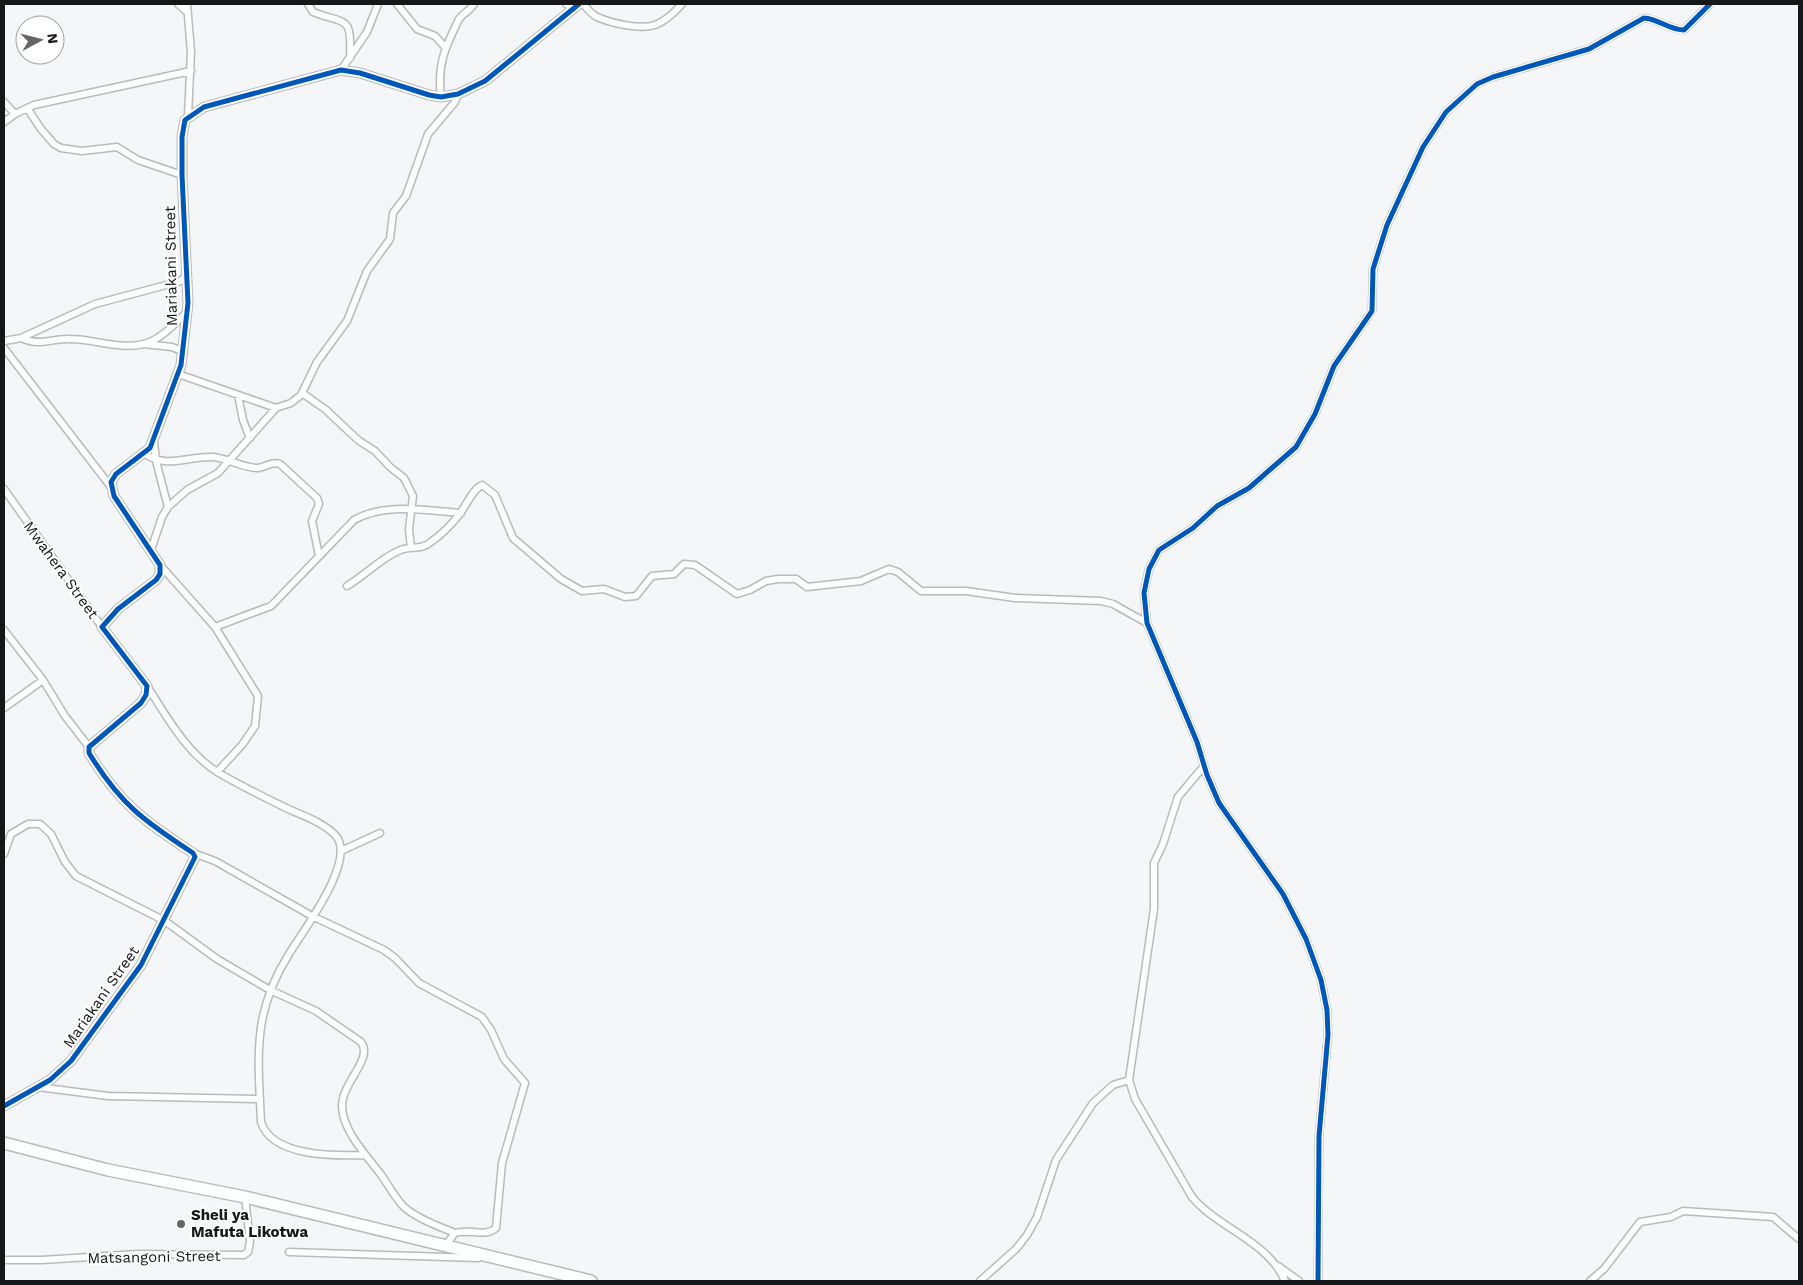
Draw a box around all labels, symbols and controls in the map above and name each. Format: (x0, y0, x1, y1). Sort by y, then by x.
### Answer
north arrow (15, 15, 65, 65)
text: N (44, 32, 61, 45)
street label: Mariakani Street (161, 205, 181, 326)
street label: Mwahera Street (20, 518, 103, 623)
street label: Mariakani Street (59, 942, 143, 1051)
place label: Sheli ya Mafuta Likotwa (191, 1206, 309, 1241)
marker: Sheli ya Mafuta Likotwa (175, 1218, 187, 1230)
street label: Matsangoni Street (87, 1247, 222, 1267)

